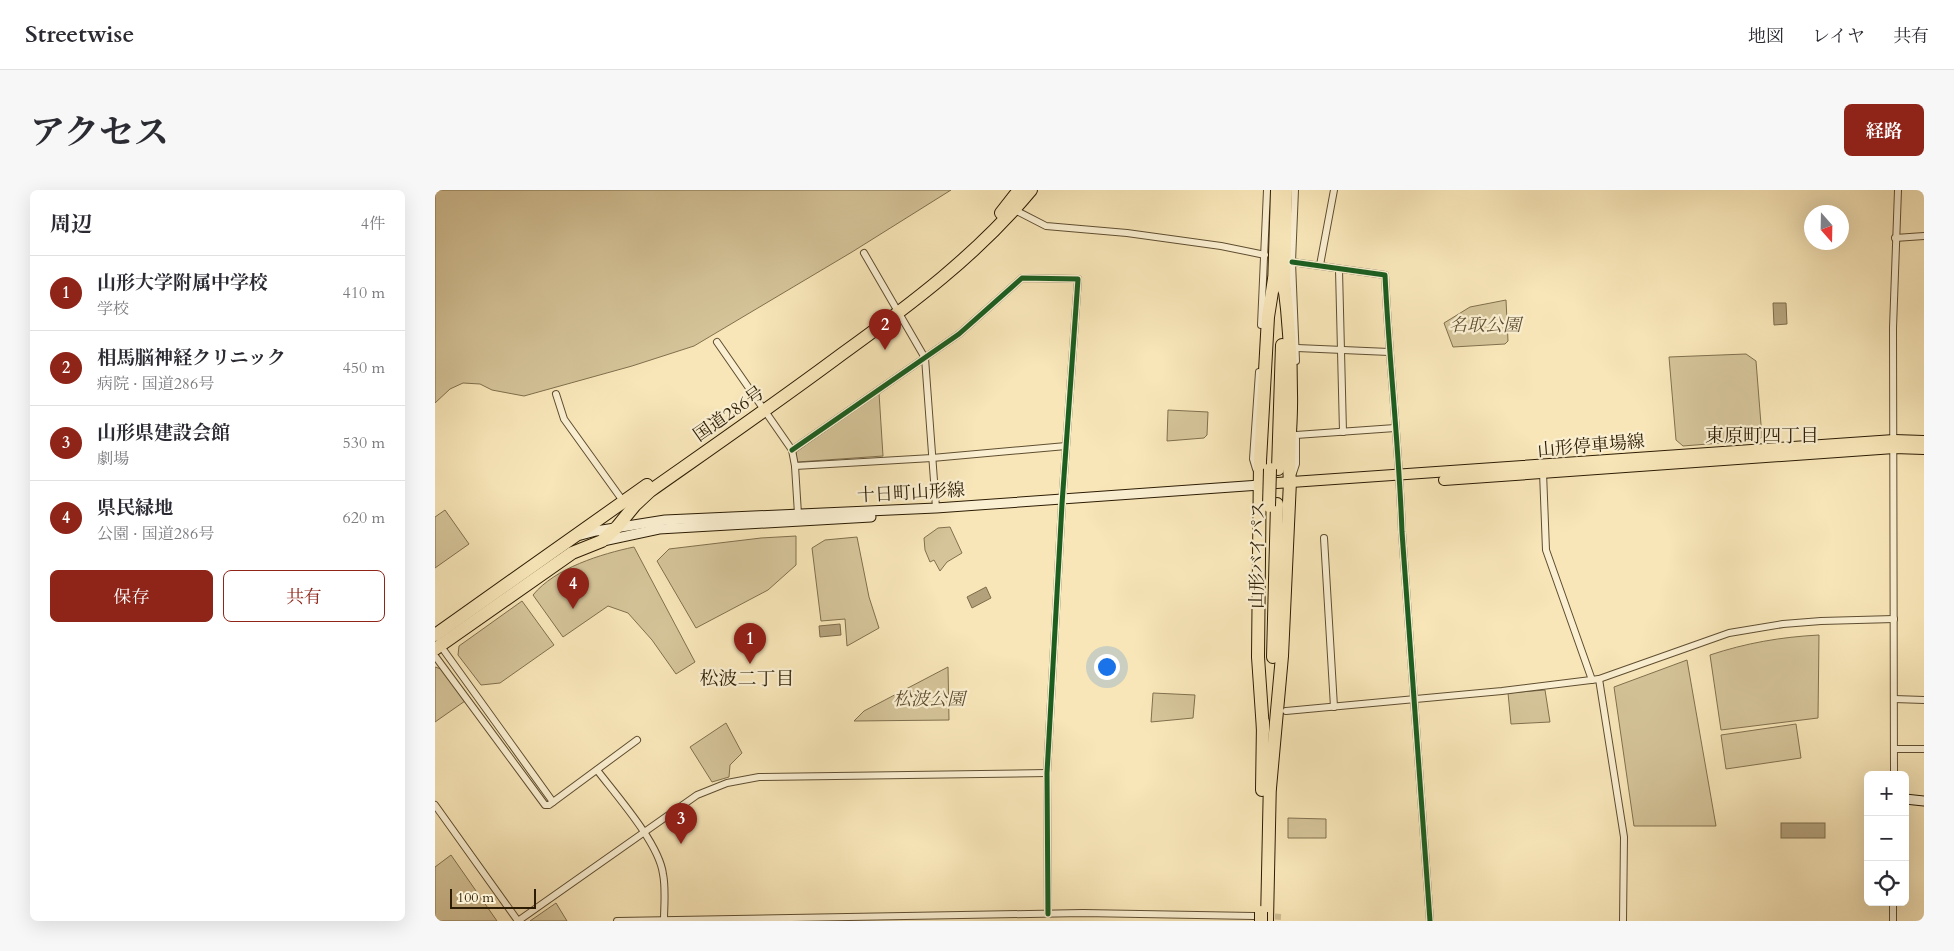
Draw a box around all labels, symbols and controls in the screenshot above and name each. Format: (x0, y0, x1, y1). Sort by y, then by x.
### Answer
text: Streetwise (25, 18, 134, 51)
text: 地図 (1748, 24, 1784, 49)
text: レイヤ (1812, 24, 1865, 49)
text: 共有 (1893, 24, 1929, 49)
button: 経路 (1844, 104, 1924, 156)
text: アクセス (30, 109, 169, 157)
north arrow (1804, 205, 1849, 250)
text: 周辺 (50, 210, 92, 239)
text: 4件 (361, 213, 385, 235)
text: 山形大学附属中学校 (97, 270, 268, 296)
text: 1 (62, 282, 70, 304)
text: 410 m (343, 282, 385, 304)
text: 学校 (97, 298, 129, 320)
pin: 2 (869, 309, 901, 350)
park label: 名取公園 (1449, 313, 1524, 338)
text: 相馬脳神経クリニック (97, 345, 286, 371)
text: 2 (62, 357, 70, 379)
text: 450 m (343, 357, 385, 379)
text: 病院 · 国道286号 (97, 373, 214, 395)
street label: 国道286号 (688, 380, 770, 448)
text: 山形県建設会館 (97, 420, 230, 446)
district label: 東原町四丁目 (1705, 423, 1819, 449)
street label: 山形停車場線 (1536, 429, 1646, 463)
text: 3 (62, 432, 70, 454)
text: 530 m (343, 432, 385, 454)
text: 劇場 (97, 448, 129, 470)
street label: 十日町山形線 (856, 478, 966, 508)
text: 県民緑地 (97, 495, 173, 521)
street label: 山形バイパス (1245, 501, 1271, 609)
text: 4 (62, 507, 70, 529)
text: 620 m (343, 507, 385, 529)
text: 公園 · 国道286号 (97, 523, 214, 545)
pin: 4 (557, 568, 589, 609)
button: 保存 (50, 570, 213, 622)
button: 共有 (223, 570, 385, 622)
pin: 1 (734, 623, 766, 664)
your location (1094, 654, 1120, 680)
district label: 松波二丁目 (699, 666, 795, 692)
park label: 松波公園 (893, 687, 968, 712)
map controls (1864, 771, 1909, 906)
button: + (1864, 771, 1909, 816)
pin: 3 (665, 803, 697, 844)
button: − (1864, 816, 1909, 861)
button: locate (1864, 861, 1909, 906)
scale bar (450, 886, 536, 909)
text: 100 m (457, 888, 494, 907)

